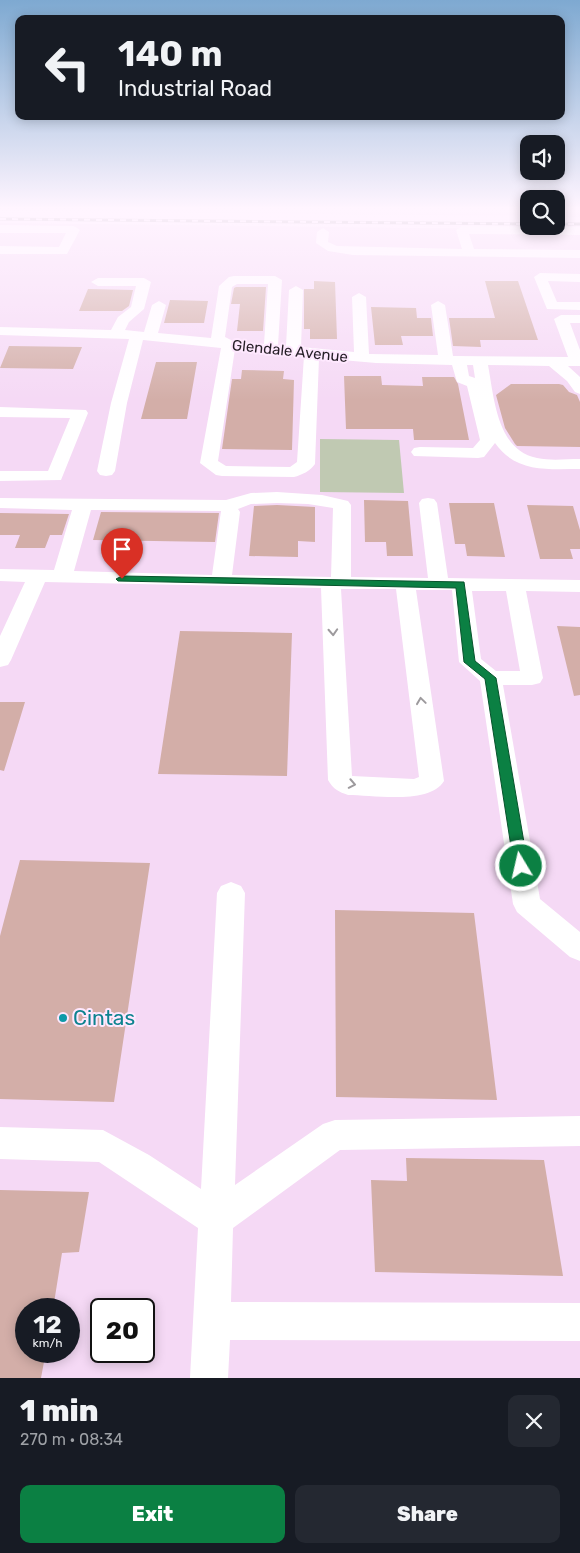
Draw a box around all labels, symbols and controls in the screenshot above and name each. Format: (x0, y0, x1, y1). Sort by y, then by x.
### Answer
text: 140 m (118, 33, 223, 75)
icon: left (35, 35, 100, 100)
text: Industrial Road (118, 75, 272, 102)
map controls (520, 135, 565, 235)
button: sound (520, 135, 565, 180)
button: search (520, 190, 565, 235)
street label: Glendale Avenue (231, 336, 349, 366)
pin (101, 528, 143, 579)
icon: arrive (108, 535, 136, 563)
one-way arrow (327, 628, 338, 636)
one-way arrow (416, 697, 427, 705)
one-way arrow (348, 779, 357, 789)
position arrow (494, 839, 546, 891)
place label: Cintas (73, 1005, 135, 1030)
marker: Cintas (57, 1012, 69, 1024)
speed limit sign: 20 (90, 1298, 155, 1363)
text: 12 (33, 1310, 62, 1339)
text: km/h (33, 1336, 62, 1350)
text: 1 min (20, 1393, 98, 1429)
button: close (508, 1395, 560, 1447)
text: 270 m · 08:34 (20, 1430, 123, 1449)
button: Exit (20, 1485, 285, 1543)
button: Share (295, 1485, 560, 1543)

